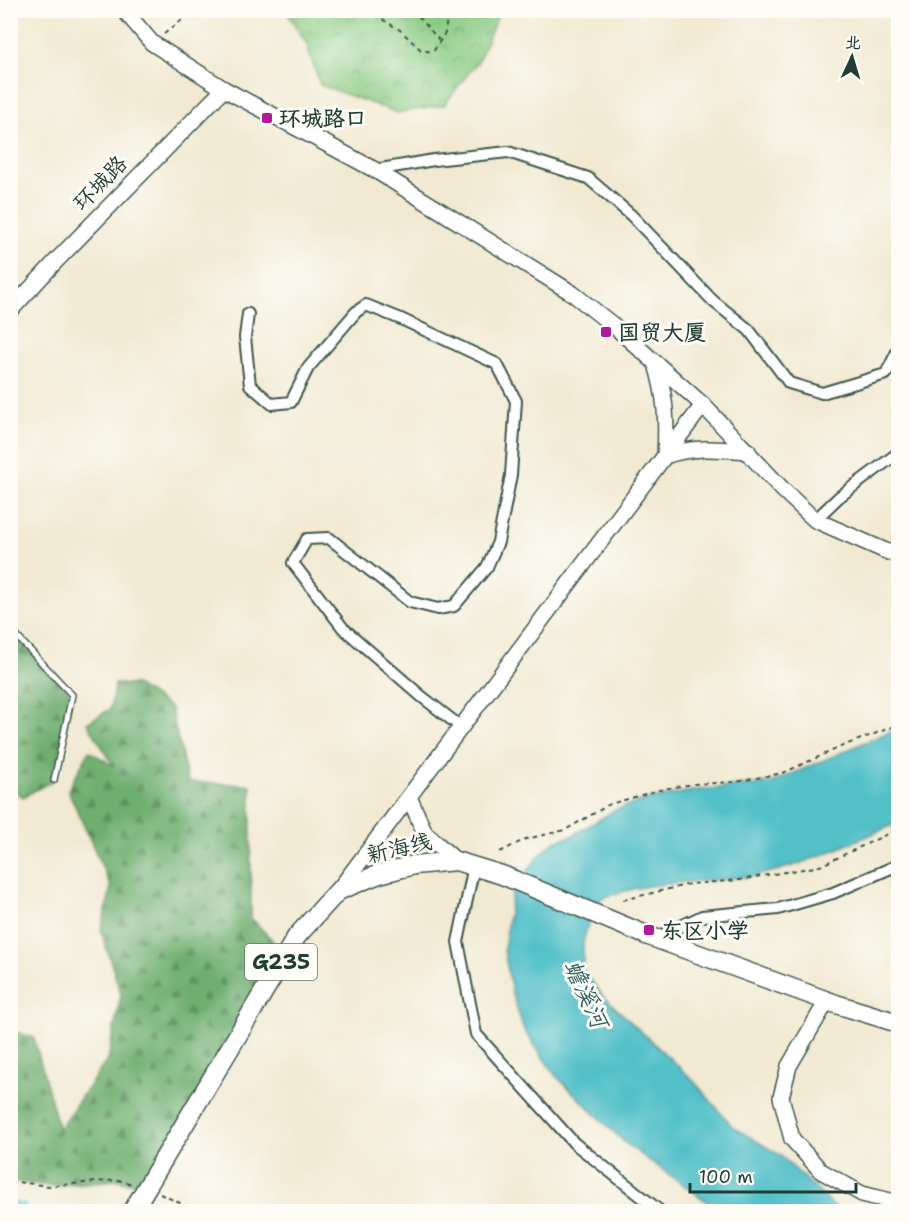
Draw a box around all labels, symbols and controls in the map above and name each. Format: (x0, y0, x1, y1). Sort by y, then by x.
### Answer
north arrow (822, 27, 882, 87)
text: 北 (844, 32, 862, 54)
place label: 环城路口 (279, 104, 367, 133)
marker: 环城路口 (260, 111, 274, 125)
street label: 环城路 (67, 149, 133, 217)
place label: 国贸大厦 (618, 318, 706, 347)
marker: 国贸大厦 (599, 325, 613, 339)
street label: 新海线 (364, 826, 434, 870)
place label: 东区小学 (661, 916, 749, 945)
marker: 东区小学 (642, 923, 656, 937)
road number: G235 (245, 944, 317, 980)
water label: 蟾溪河 (556, 955, 617, 1037)
scale bar (690, 1156, 856, 1194)
text: 100 m (699, 1165, 753, 1189)

